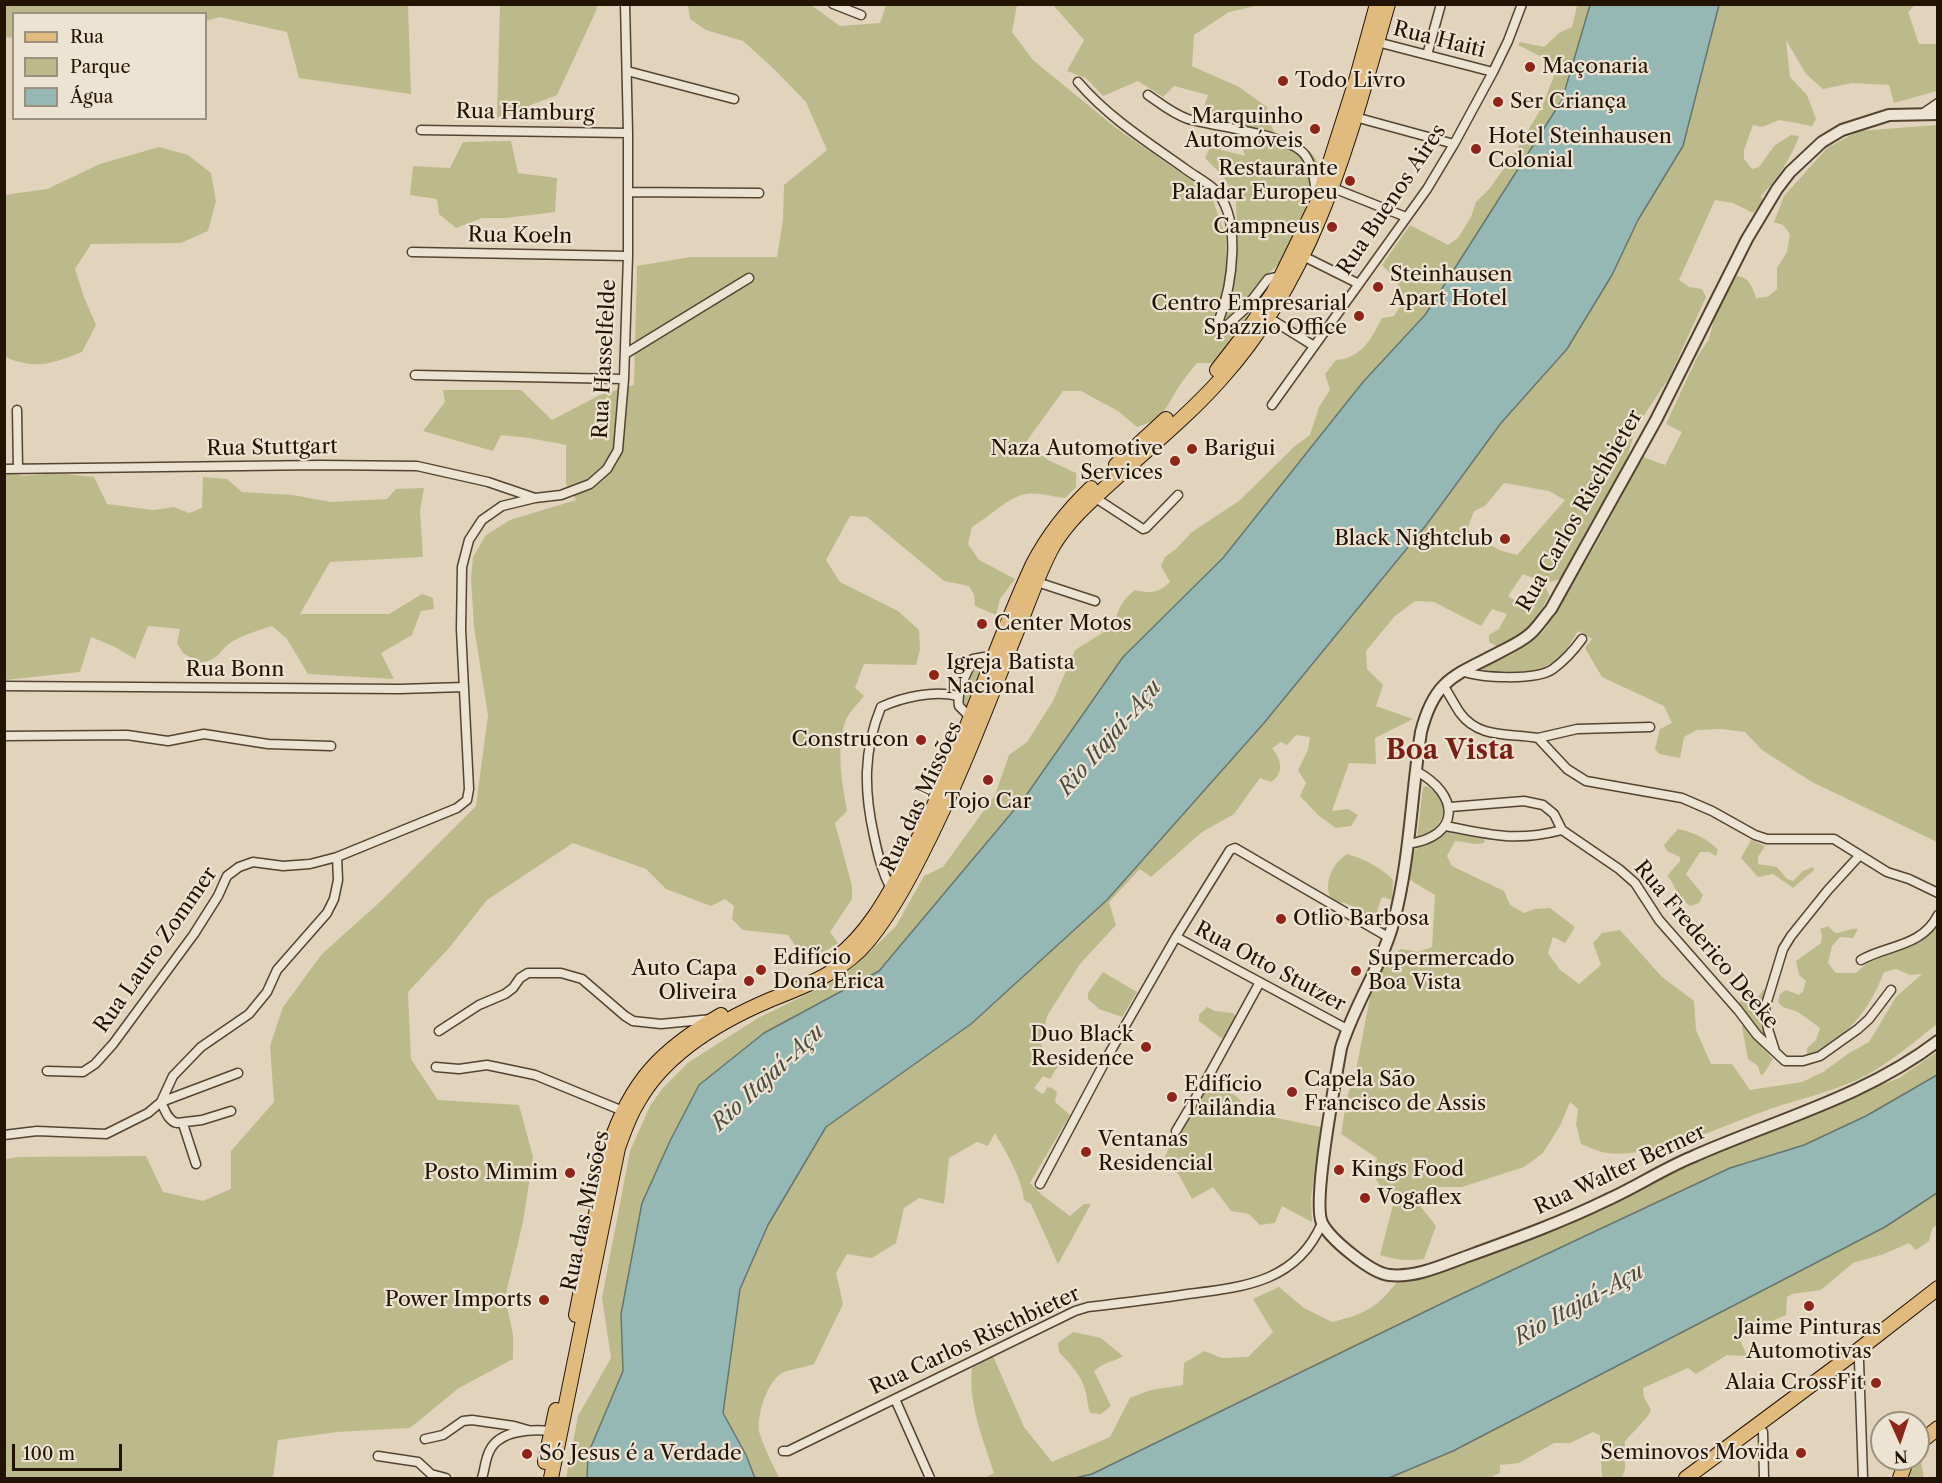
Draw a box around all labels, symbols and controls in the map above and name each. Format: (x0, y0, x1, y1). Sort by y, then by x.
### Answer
legend (12, 12, 207, 120)
street label: Rua Haiti (1390, 16, 1488, 64)
text: Rua (70, 26, 104, 48)
place label: Maçonaria (1542, 54, 1649, 80)
text: Parque (70, 56, 131, 78)
marker: Maçonaria (1523, 60, 1537, 74)
place label: Todo Livro (1295, 68, 1406, 94)
marker: Todo Livro (1276, 74, 1290, 88)
text: Água (70, 86, 113, 108)
place label: Ser Criança (1510, 89, 1627, 115)
marker: Ser Criança (1491, 95, 1505, 109)
street label: Rua Hamburg (455, 99, 595, 127)
place label: Marquinho Automóveis (1185, 104, 1303, 154)
street label: Rua Buenos Aires (1332, 120, 1452, 280)
marker: Marquinho Automóveis (1308, 122, 1322, 136)
place label: Hotel Steinhausen Colonial (1488, 124, 1672, 174)
marker: Hotel Steinhausen Colonial (1469, 142, 1483, 156)
place label: Restaurante Paladar Europeu (1171, 156, 1338, 206)
marker: Restaurante Paladar Europeu (1343, 174, 1357, 188)
place label: Campneus (1213, 214, 1320, 240)
marker: Campneus (1325, 220, 1339, 234)
street label: Rua Koeln (467, 222, 573, 250)
place label: Steinhausen Apart Hotel (1390, 262, 1513, 312)
street label: Rua Hasselfelde (588, 278, 622, 440)
marker: Steinhausen Apart Hotel (1371, 280, 1385, 294)
place label: Centro Empresarial Spazzio Office (1151, 291, 1347, 341)
marker: Centro Empresarial Spazzio Office (1352, 309, 1366, 323)
street label: Rua Carlos Rischbieter (1512, 406, 1648, 616)
street label: Rua Stuttgart (206, 434, 338, 462)
place label: Naza Automotive Services (991, 436, 1163, 486)
place label: Barigui (1204, 436, 1275, 462)
marker: Barigui (1185, 442, 1199, 456)
marker: Naza Automotive Services (1168, 454, 1182, 468)
place label: Black Nightclub (1334, 526, 1493, 552)
marker: Black Nightclub (1498, 532, 1512, 546)
place label: Center Motos (994, 611, 1132, 637)
marker: Center Motos (975, 617, 989, 631)
place label: Igreja Batista Nacional (946, 650, 1075, 700)
street label: Rua Bonn (186, 657, 284, 683)
marker: Igreja Batista Nacional (927, 668, 941, 682)
water label: Rio Itajaí-Açu (1053, 675, 1167, 801)
street label: Rua das Missões (876, 718, 968, 876)
place label: Construcon (792, 727, 909, 753)
marker: Construcon (914, 733, 928, 747)
district label: Boa Vista (1386, 735, 1514, 767)
marker: Tojo Car (981, 773, 995, 787)
place label: Tojo Car (944, 789, 1032, 815)
street label: Rua Frederico Deeke (1628, 856, 1784, 1034)
street label: Rua Lauro Zommer (89, 862, 223, 1038)
place label: Otlio Barbosa (1293, 906, 1429, 932)
marker: Otlio Barbosa (1274, 912, 1288, 926)
street label: Rua Otto Stutzer (1190, 917, 1350, 1017)
place label: Edifício Dona Erica (773, 945, 885, 995)
place label: Supermercado Boa Vista (1368, 946, 1515, 996)
place label: Auto Capa Oliveira (632, 956, 737, 1006)
marker: Edifício Dona Erica (754, 963, 768, 977)
marker: Supermercado Boa Vista (1349, 964, 1363, 978)
marker: Auto Capa Oliveira (742, 974, 756, 988)
water label: Rio Itajaí-Açu (706, 1019, 830, 1137)
place label: Duo Black Residence (1031, 1022, 1134, 1072)
marker: Duo Black Residence (1139, 1040, 1153, 1054)
place label: Capela São Francisco de Assis (1304, 1067, 1486, 1117)
place label: Edifício Tailândia (1184, 1072, 1276, 1122)
marker: Capela São Francisco de Assis (1285, 1085, 1299, 1099)
marker: Edifício Tailândia (1165, 1090, 1179, 1104)
street label: Rua Walter Berner (1530, 1119, 1710, 1221)
place label: Ventanas Residencial (1098, 1127, 1213, 1177)
street label: Rua das Missões (557, 1129, 615, 1293)
marker: Ventanas Residencial (1079, 1145, 1093, 1159)
place label: Kings Food (1351, 1157, 1464, 1183)
place label: Posto Mimim (424, 1160, 558, 1186)
marker: Kings Food (1332, 1163, 1346, 1177)
marker: Posto Mimim (563, 1166, 577, 1180)
place label: Vogaflex (1377, 1185, 1462, 1211)
marker: Vogaflex (1358, 1191, 1372, 1205)
water label: Rio Itajaí-Açu (1510, 1259, 1648, 1351)
street label: Rua Carlos Rischbieter (866, 1281, 1084, 1401)
place label: Power Imports (385, 1287, 532, 1313)
marker: Power Imports (537, 1293, 551, 1307)
marker: Jaime Pinturas Automotivas (1802, 1299, 1816, 1313)
place label: Jaime Pinturas Automotivas (1737, 1315, 1881, 1365)
place label: Alaia CrossFit (1725, 1370, 1864, 1396)
marker: Alaia CrossFit (1869, 1376, 1883, 1390)
north arrow (1870, 1411, 1930, 1471)
scale bar (15, 1432, 124, 1470)
place label: Seminovos Movida (1600, 1440, 1789, 1466)
place label: Só Jesus é a Verdade (539, 1441, 742, 1467)
text: 100 m (23, 1443, 75, 1465)
marker: Seminovos Movida (1794, 1446, 1808, 1460)
marker: Só Jesus é a Verdade (520, 1447, 534, 1461)
text: N (1893, 1447, 1908, 1467)

